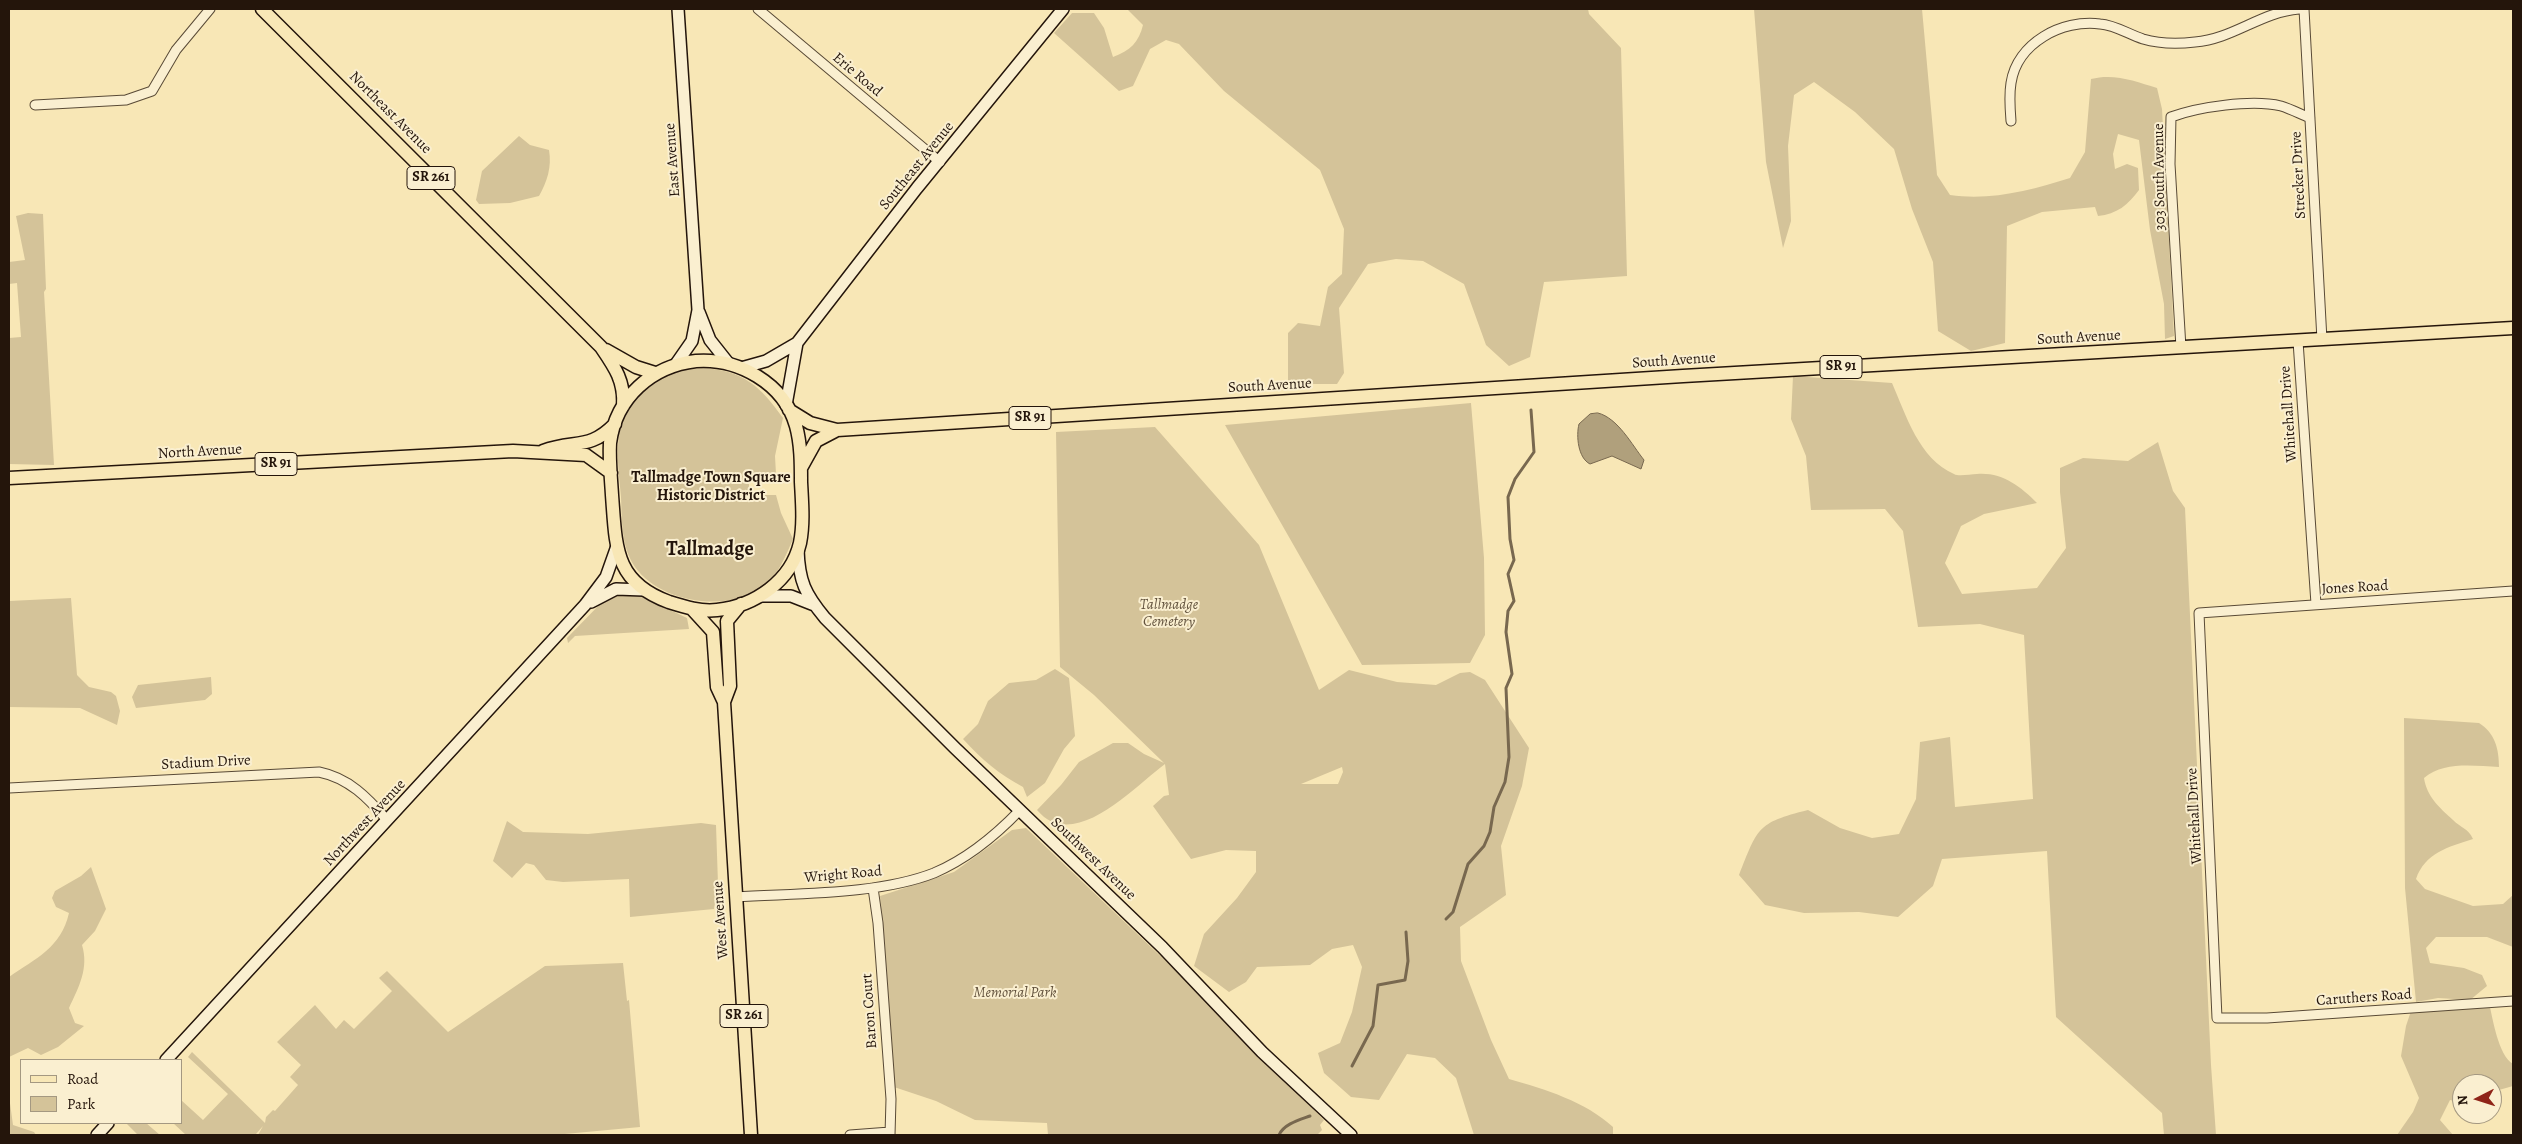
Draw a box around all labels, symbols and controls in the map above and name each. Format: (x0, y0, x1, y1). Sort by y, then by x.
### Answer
street label: Erie Road (828, 49, 886, 101)
street label: Northeast Avenue (345, 68, 435, 158)
street label: Southeast Avenue (876, 118, 958, 214)
street label: East Avenue (661, 122, 685, 198)
street label: 303 South Avenue (2150, 123, 2170, 231)
street label: Strecker Drive (2288, 131, 2310, 219)
road number: SR 261 (407, 167, 455, 190)
street label: South Avenue (2037, 327, 2121, 349)
street label: South Avenue (1632, 349, 1716, 373)
road number: SR 91 (1820, 356, 1862, 378)
street label: Whitehall Drive (2277, 365, 2301, 463)
street label: South Avenue (1228, 375, 1312, 397)
road number: SR 91 (1009, 406, 1051, 429)
street label: North Avenue (157, 441, 243, 463)
road number: SR 91 (255, 452, 297, 476)
district label: Tallmadge Town Square Historic District (631, 468, 791, 506)
district label: Tallmadge (666, 538, 754, 562)
street label: Jones Road (2321, 577, 2389, 599)
park label: Tallmadge Cemetery (1140, 596, 1198, 631)
street label: Stadium Drive (161, 752, 251, 774)
street label: Whitehall Drive (2183, 767, 2207, 865)
street label: Northwest Avenue (320, 776, 410, 870)
street label: Southwest Avenue (1047, 814, 1139, 904)
street label: Wright Road (803, 863, 883, 887)
street label: West Avenue (709, 880, 733, 960)
street label: Baron Court (858, 973, 882, 1049)
park label: Memorial Park (974, 984, 1056, 1002)
street label: Caruthers Road (2316, 986, 2412, 1010)
road number: SR 261 (720, 1004, 768, 1028)
legend (20, 1059, 182, 1124)
text: Road (67, 1069, 98, 1089)
north arrow (2452, 1074, 2502, 1124)
text: Park (67, 1094, 95, 1114)
text: N (2453, 1094, 2472, 1106)

